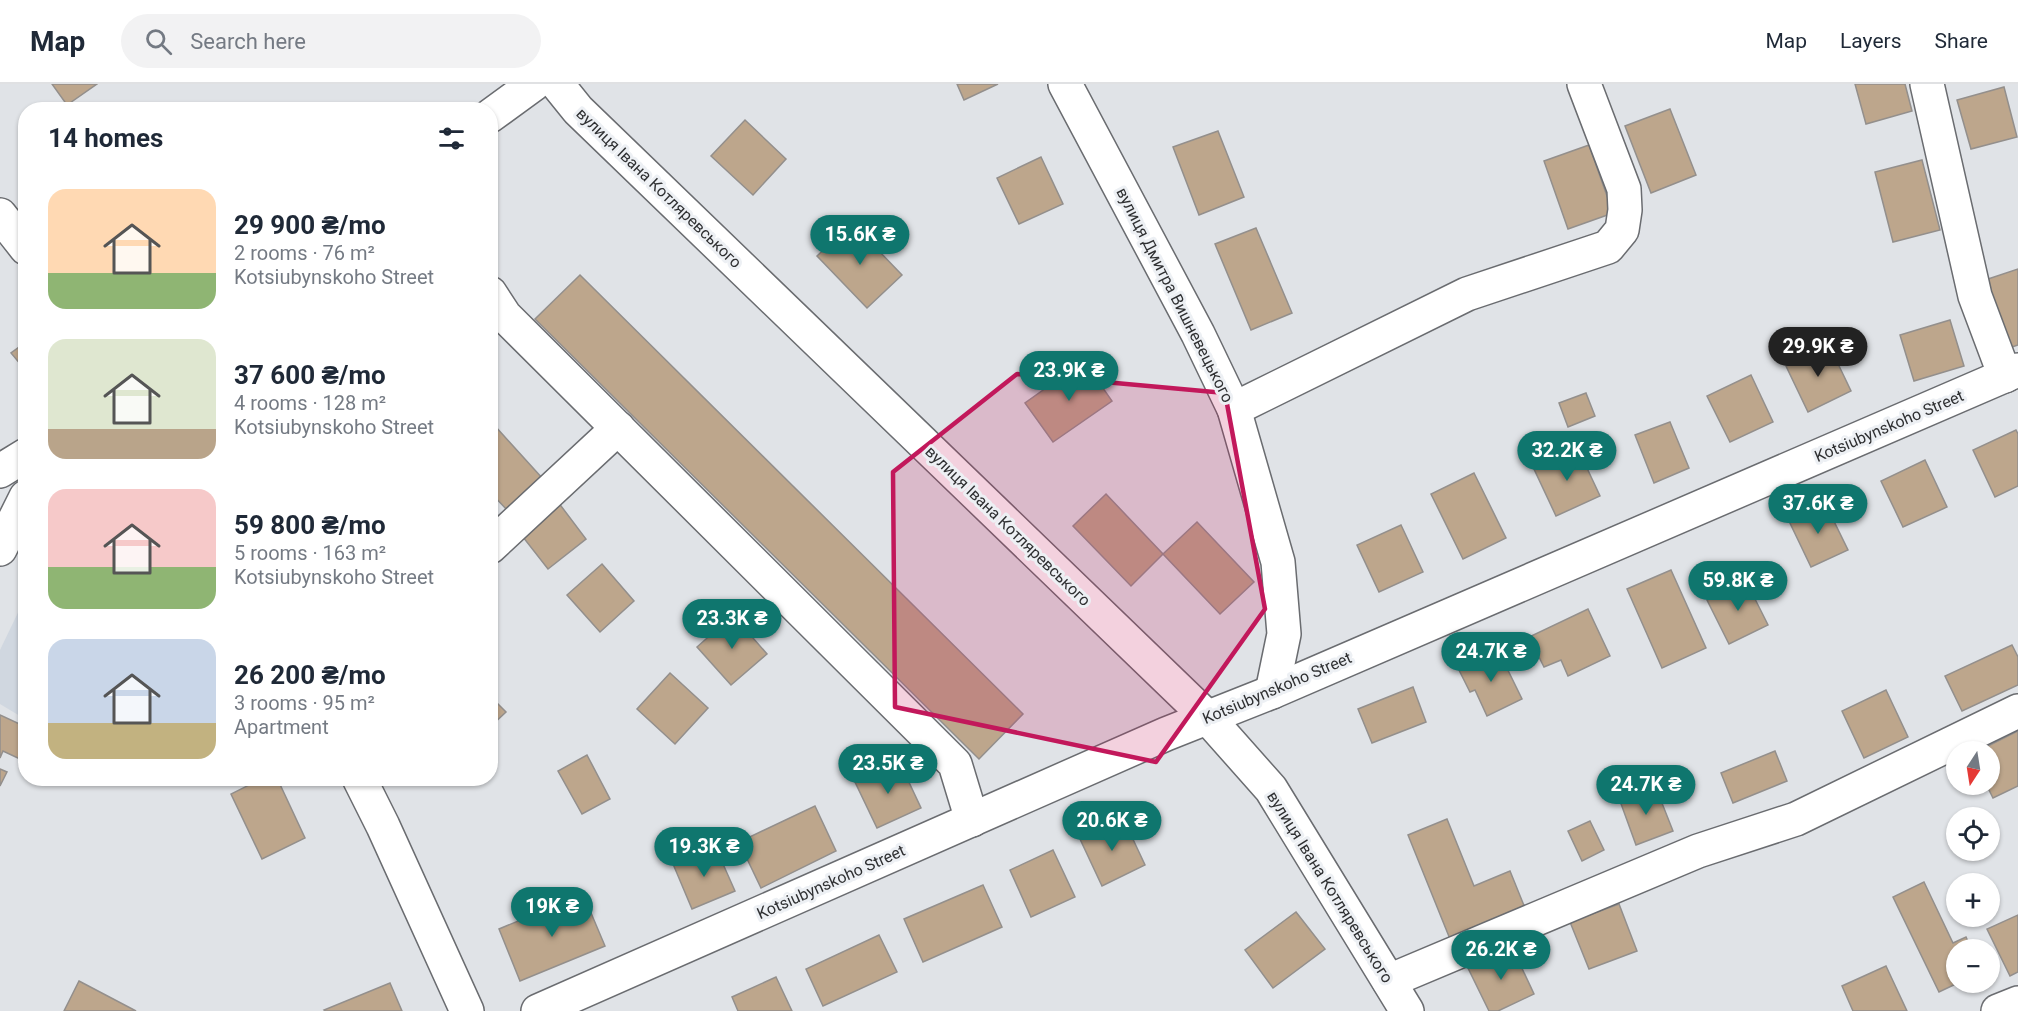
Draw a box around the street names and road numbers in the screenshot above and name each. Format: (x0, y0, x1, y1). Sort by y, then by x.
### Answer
street label: вулиця Івана Котляревського (572, 104, 746, 272)
street label: вулиця Дмитра Вишневецького (1112, 184, 1238, 406)
street label: Kotsiubynskoho Street (1812, 386, 1966, 466)
street label: вулиця Івана Котляревського (921, 442, 1095, 610)
street label: Kotsiubynskoho Street (1200, 648, 1354, 728)
street label: вулиця Івана Котляревського (1263, 788, 1397, 986)
street label: Kotsiubynskoho Street (754, 841, 908, 923)

